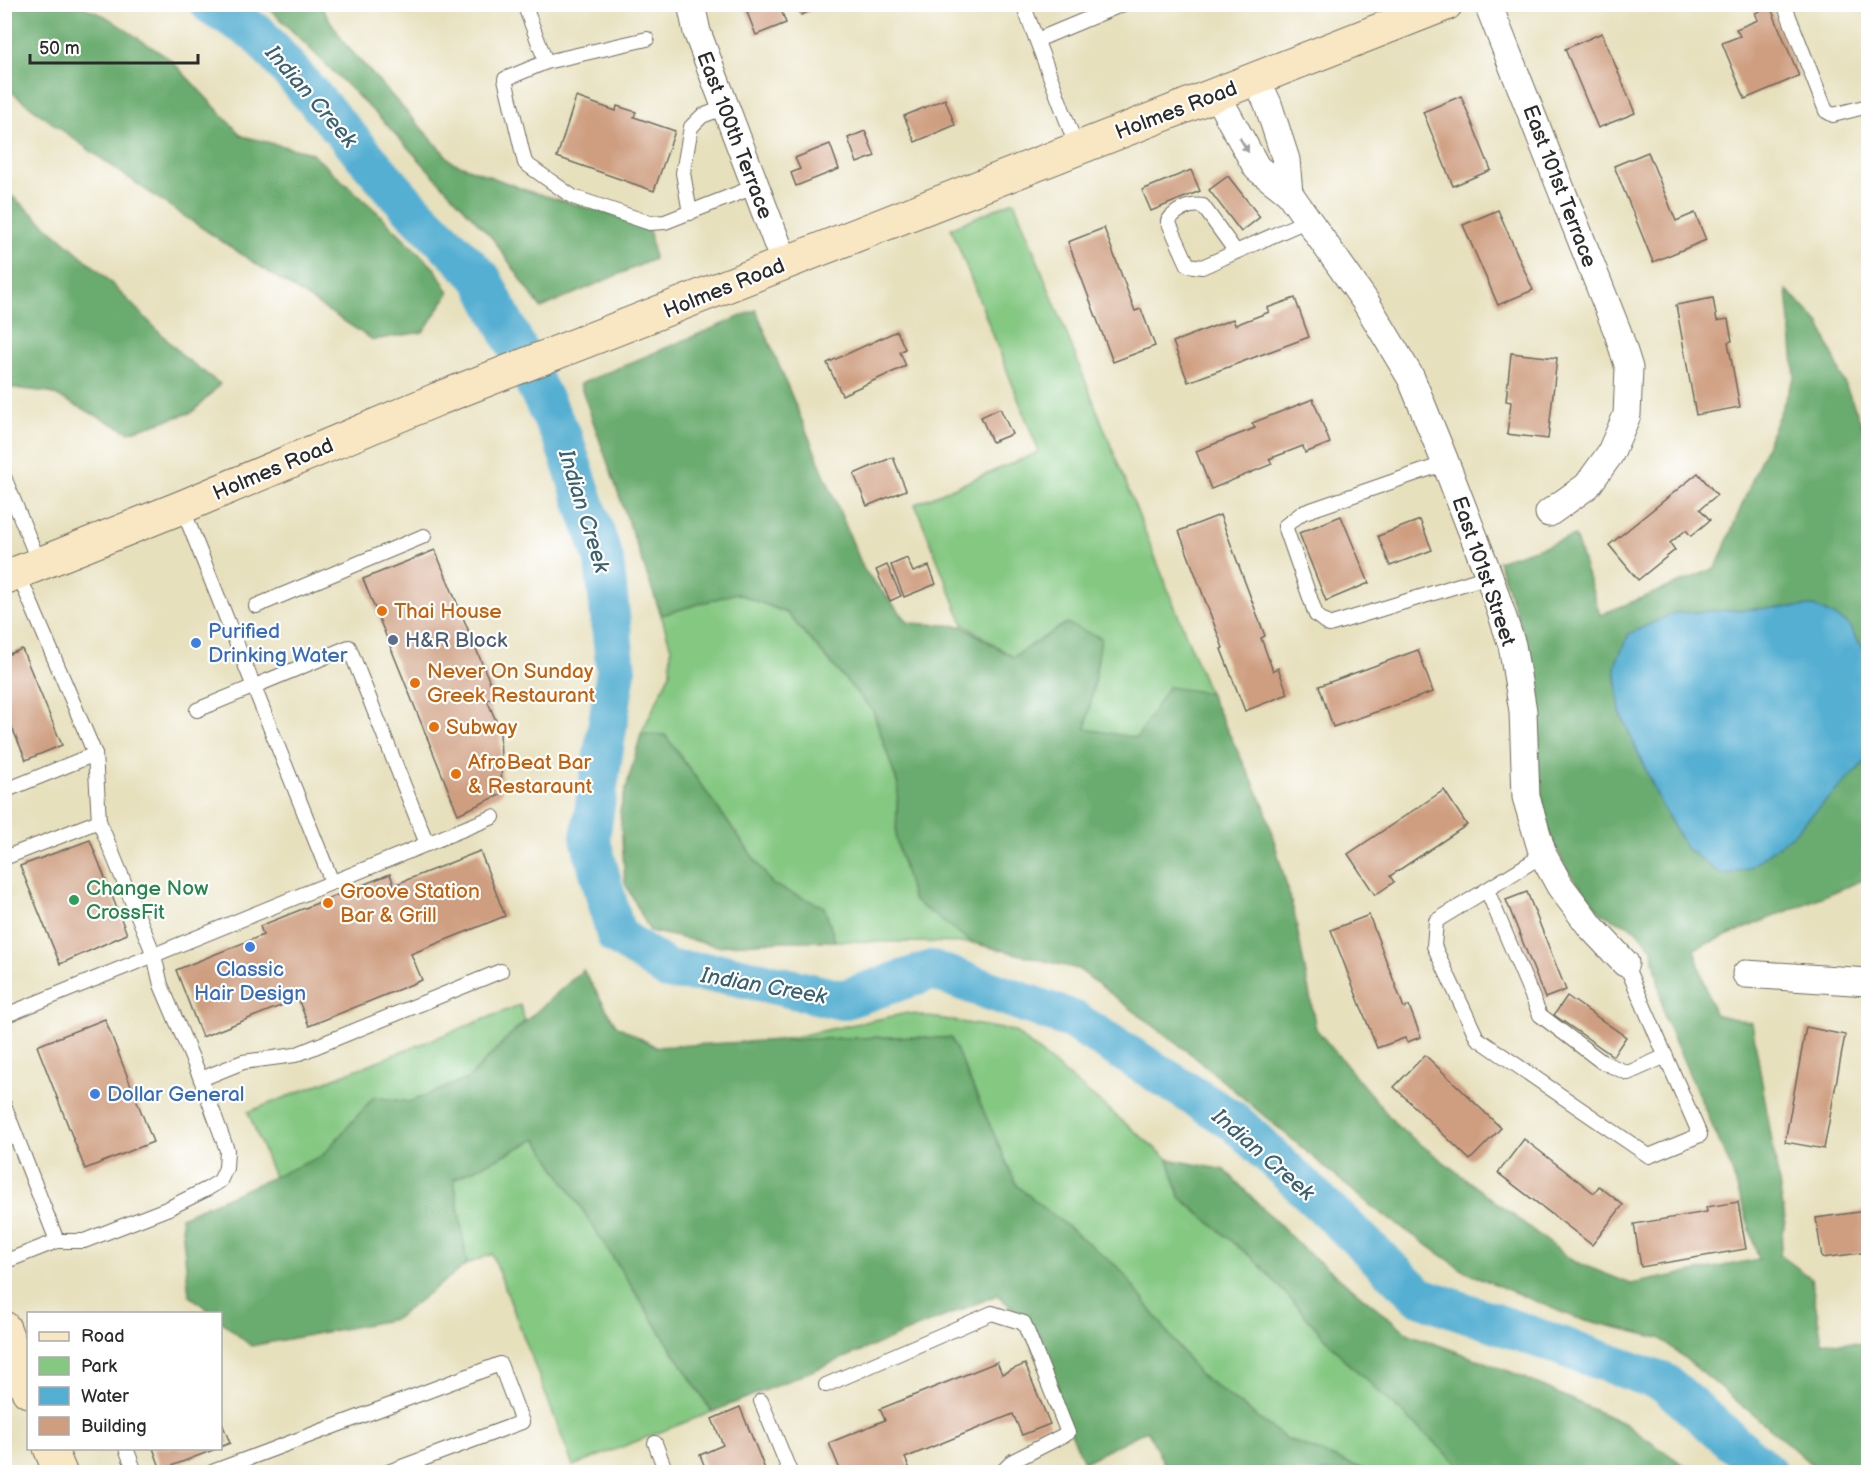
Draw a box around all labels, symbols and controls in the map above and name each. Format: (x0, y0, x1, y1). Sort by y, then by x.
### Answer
scale bar (30, 27, 198, 65)
text: 50 m (39, 38, 80, 59)
water label: Indian Creek (258, 39, 364, 155)
street label: East 100th Terrace (691, 48, 778, 222)
street label: Holmes Road (1112, 76, 1241, 145)
street label: East 101st Terrace (1517, 101, 1602, 271)
one-way arrow (1238, 137, 1249, 153)
street label: Holmes Road (660, 253, 788, 324)
street label: Holmes Road (209, 433, 337, 506)
water label: Indian Creek (552, 446, 615, 577)
street label: East 101st Street (1446, 493, 1521, 650)
place label: Thai House (394, 599, 502, 624)
marker: Thai House (375, 604, 389, 618)
place label: Purified Drinking Water (208, 619, 348, 668)
place label: H&R Block (405, 628, 508, 653)
marker: H&R Block (386, 633, 400, 647)
marker: Purified Drinking Water (189, 636, 203, 650)
place label: Never On Sunday Greek Restaurant (427, 659, 596, 708)
marker: Never On Sunday Greek Restaurant (408, 676, 422, 690)
place label: Subway (446, 715, 518, 740)
marker: Subway (427, 720, 441, 734)
place label: AfroBeat Bar & Restaraunt (468, 750, 593, 799)
marker: AfroBeat Bar & Restaraunt (449, 767, 463, 781)
place label: Change Now CrossFit (86, 876, 208, 925)
place label: Groove Station Bar & Grill (340, 879, 480, 928)
marker: Change Now CrossFit (67, 893, 81, 907)
marker: Groove Station Bar & Grill (321, 896, 335, 910)
marker: Classic Hair Design (243, 940, 257, 954)
place label: Classic Hair Design (194, 957, 306, 1006)
water label: Indian Creek (698, 962, 830, 1011)
place label: Dollar General (107, 1082, 245, 1107)
marker: Dollar General (88, 1087, 102, 1101)
water label: Indian Creek (1205, 1103, 1321, 1208)
legend (27, 1312, 222, 1450)
text: Road (81, 1326, 125, 1347)
text: Park (81, 1356, 117, 1377)
text: Water (81, 1386, 129, 1407)
text: Building (81, 1416, 147, 1437)

